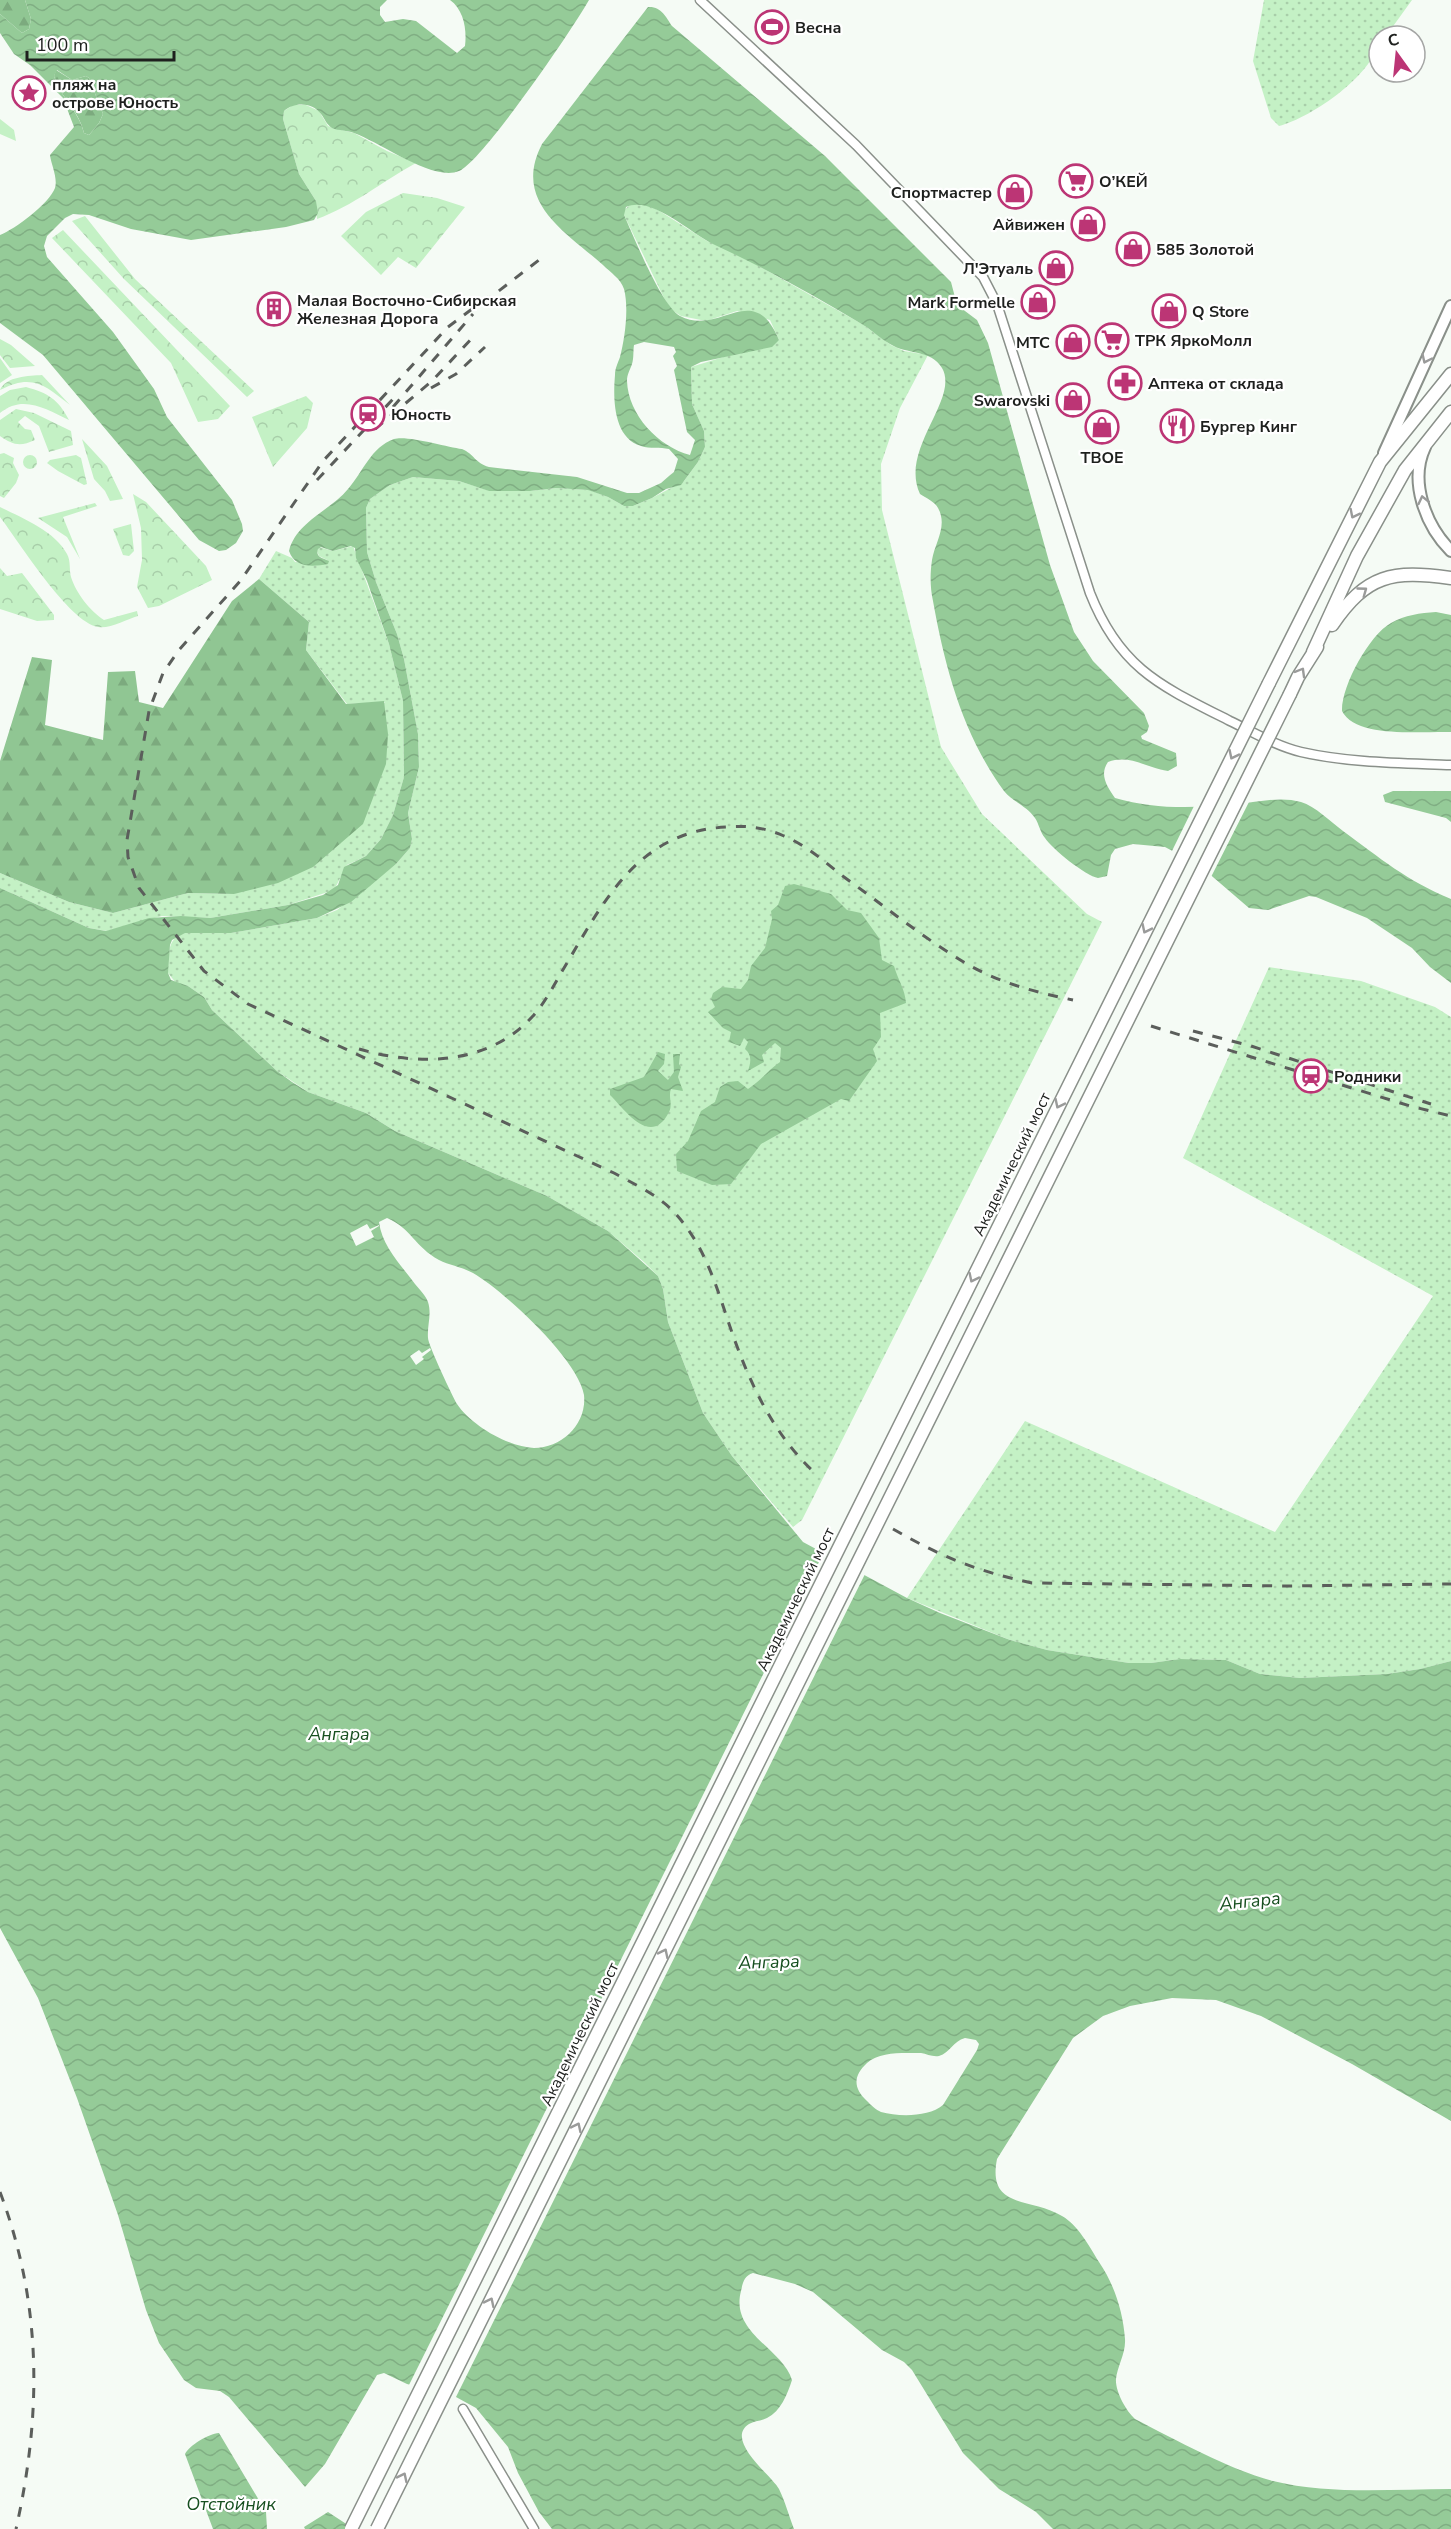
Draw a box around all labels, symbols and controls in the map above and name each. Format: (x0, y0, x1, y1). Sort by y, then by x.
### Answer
sports icon: Весна (754, 9, 790, 45)
place label: Весна (795, 17, 841, 39)
scale bar (27, 24, 174, 62)
north arrow (1367, 24, 1427, 84)
text: С (1385, 28, 1402, 53)
text: 100 m (36, 33, 88, 57)
place label: пляж на острове Юность (52, 74, 179, 114)
place icon: пляж на острове Юность (11, 75, 47, 111)
supermarket icon: О’КЕЙ (1058, 163, 1094, 199)
place label: О’КЕЙ (1099, 171, 1148, 193)
shop icon: Спортмастер (997, 174, 1033, 210)
place label: Спортмастер (891, 182, 992, 204)
shop icon: Айвижен (1070, 206, 1106, 242)
place label: Айвижен (993, 214, 1065, 236)
shop icon: 585 Золотой (1115, 231, 1151, 267)
place label: 585 Золотой (1156, 239, 1254, 261)
shop icon: Л'Этуаль (1038, 250, 1074, 286)
place label: Л'Этуаль (963, 258, 1033, 280)
shop icon: Mark Formelle (1020, 284, 1056, 320)
place label: Малая Восточно-Сибирская Железная Дорога (297, 290, 516, 330)
building icon: Малая Восточно-Сибирская Железная Дорога (256, 291, 292, 327)
place label: Mark Formelle (907, 292, 1015, 314)
shop icon: Q Store (1151, 293, 1187, 329)
place label: Q Store (1192, 301, 1249, 323)
supermarket icon: ТРК ЯркоМолл (1094, 322, 1130, 358)
shop icon: МТС (1055, 324, 1091, 360)
place label: ТРК ЯркоМолл (1135, 330, 1252, 352)
place label: МТС (1016, 332, 1050, 354)
one-way arrow (1421, 352, 1433, 363)
pharmacy icon: Аптека от склада (1107, 365, 1143, 401)
place label: Аптека от склада (1148, 373, 1284, 395)
shop icon: Swarovski (1055, 382, 1091, 418)
place label: Swarovski (974, 390, 1050, 412)
station icon: Юность (350, 396, 386, 432)
place label: Юность (391, 404, 451, 426)
restaurant icon: Бургер Кинг (1159, 408, 1195, 444)
shop icon: ТВОЕ (1084, 409, 1120, 445)
place label: Бургер Кинг (1200, 416, 1298, 438)
place label: ТВОЕ (1080, 447, 1124, 469)
one-way arrow (1417, 496, 1430, 506)
one-way arrow (1349, 507, 1361, 518)
one-way arrow (1356, 587, 1367, 598)
one-way arrow (1294, 668, 1305, 679)
one-way arrow (1229, 748, 1240, 759)
one-way arrow (1142, 923, 1154, 934)
station icon: Родники (1293, 1058, 1329, 1094)
place label: Родники (1334, 1066, 1401, 1088)
street label: Академический мост (968, 1088, 1057, 1240)
one-way arrow (1055, 1097, 1067, 1108)
one-way arrow (968, 1272, 980, 1283)
street label: Академический мост (752, 1523, 841, 1675)
water label: Ангара (307, 1722, 370, 1746)
water label: Ангара (1217, 1886, 1282, 1916)
one-way arrow (656, 1948, 668, 1959)
water label: Ангара (737, 1949, 800, 1975)
street label: Академический мост (536, 1958, 625, 2110)
one-way arrow (570, 2123, 581, 2134)
one-way arrow (483, 2297, 495, 2308)
one-way arrow (396, 2472, 408, 2483)
water label: Отстойник (186, 2492, 276, 2516)

